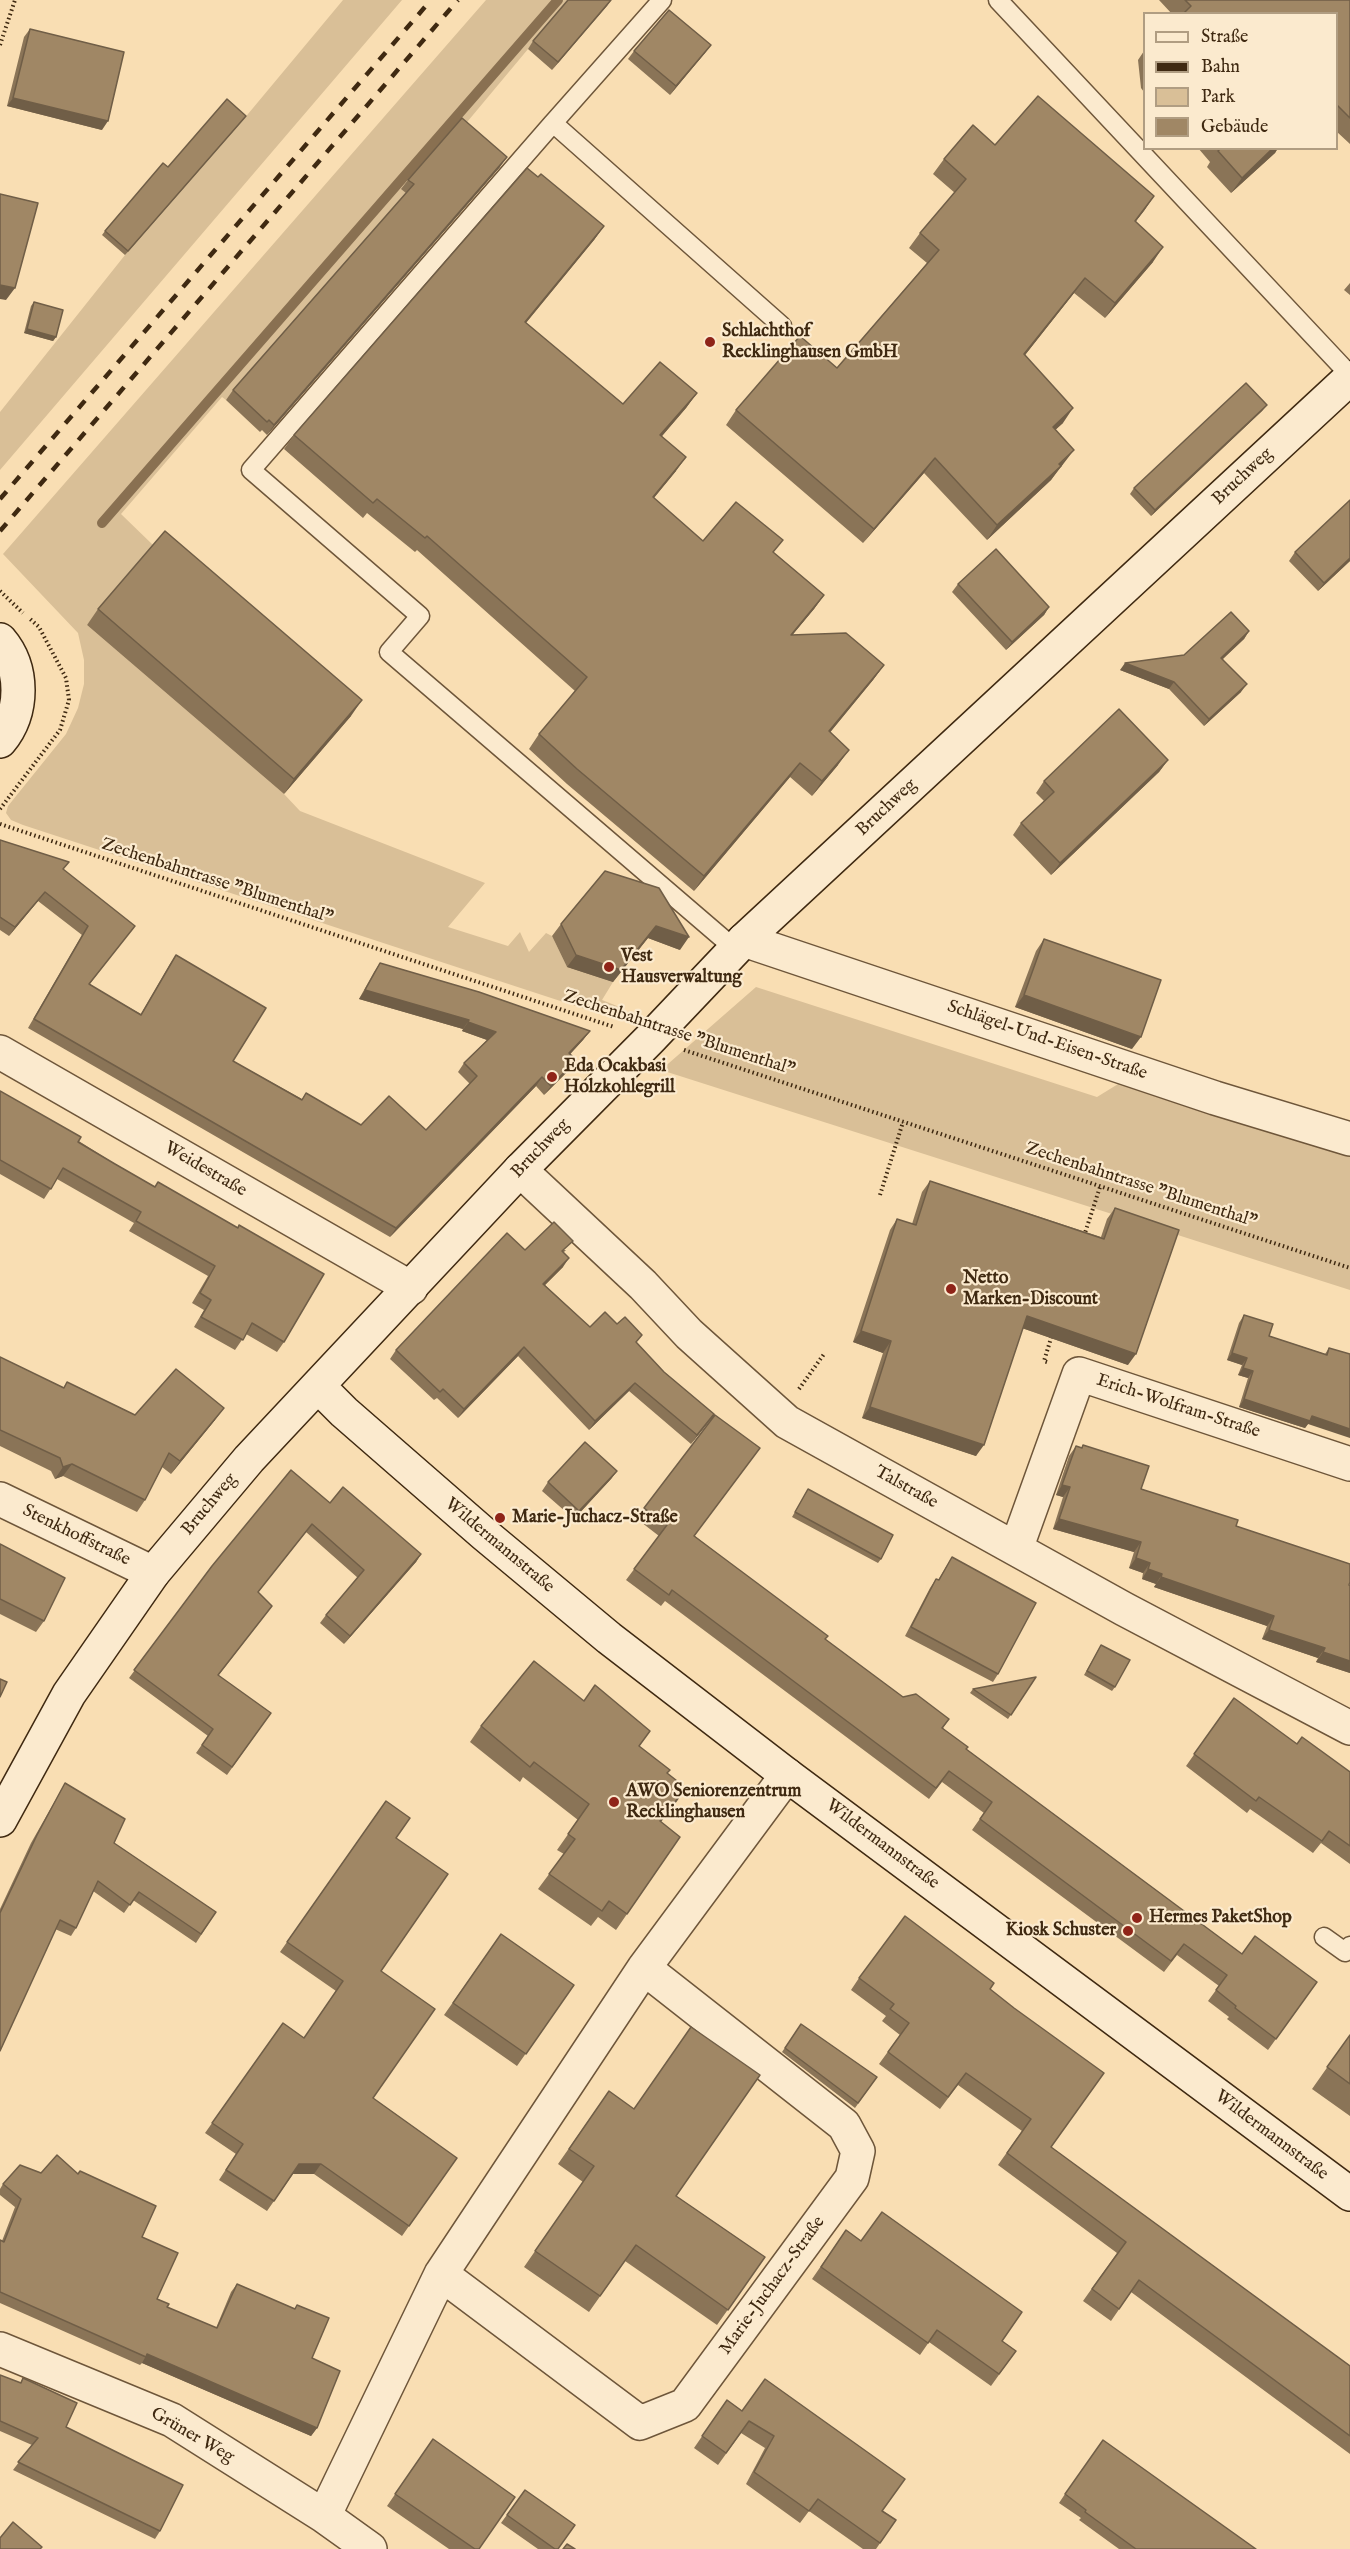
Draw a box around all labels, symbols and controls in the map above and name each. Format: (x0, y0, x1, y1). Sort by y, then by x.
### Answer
legend (1143, 12, 1338, 150)
text: Straße (1201, 26, 1248, 49)
text: Bahn (1201, 56, 1240, 79)
text: Park (1201, 86, 1235, 109)
text: Gebäude (1201, 116, 1268, 139)
place label: Schlachthof Recklinghausen GmbH (722, 321, 898, 364)
marker: Schlachthof Recklinghausen GmbH (703, 335, 717, 349)
street label: Bruchweg (1208, 444, 1278, 510)
street label: Bruchweg (852, 775, 922, 841)
street label: Zechenbahntrasse "Blumenthal" (99, 834, 335, 930)
place label: Vest Hausverwaltung (621, 946, 742, 988)
marker: Vest Hausverwaltung (602, 960, 616, 974)
street label: Zechenbahntrasse "Blumenthal" (561, 986, 797, 1082)
street label: Schlägel-Und-Eisen-Straße (944, 997, 1150, 1085)
place label: Eda Ocakbasi Holzkohlegrill (564, 1056, 675, 1098)
marker: Eda Ocakbasi Holzkohlegrill (545, 1070, 559, 1084)
street label: Bruchweg (507, 1115, 575, 1183)
street label: Weidestraße (160, 1138, 250, 1202)
street label: Zechenbahntrasse "Blumenthal" (1023, 1138, 1259, 1234)
place label: Netto Marken-Discount (963, 1268, 1098, 1310)
marker: Netto Marken-Discount (944, 1282, 958, 1296)
street label: Erich-Wolfram-Straße (1093, 1370, 1263, 1444)
street label: Talstraße (871, 1462, 941, 1514)
street label: Bruchweg (178, 1469, 242, 1541)
street label: Wildermannstraße (440, 1494, 558, 1598)
street label: Stenkhoffstraße (19, 1501, 133, 1571)
place label: Marie-Juchacz-Straße (512, 1507, 678, 1529)
marker: Marie-Juchacz-Straße (493, 1511, 507, 1525)
place label: AWO Seniorenzentrum Recklinghausen (626, 1781, 801, 1824)
marker: AWO Seniorenzentrum Recklinghausen (607, 1795, 621, 1809)
street label: Wildermannstraße (821, 1795, 943, 1895)
place label: Hermes PaketShop (1149, 1907, 1292, 1929)
marker: Hermes PaketShop (1130, 1911, 1144, 1925)
place label: Kiosk Schuster (1006, 1920, 1116, 1942)
marker: Kiosk Schuster (1121, 1924, 1135, 1938)
street label: Wildermannstraße (1210, 2086, 1332, 2186)
street label: Marie-Juchacz-Straße (716, 2213, 830, 2359)
street label: Grüner Weg (146, 2403, 238, 2469)

